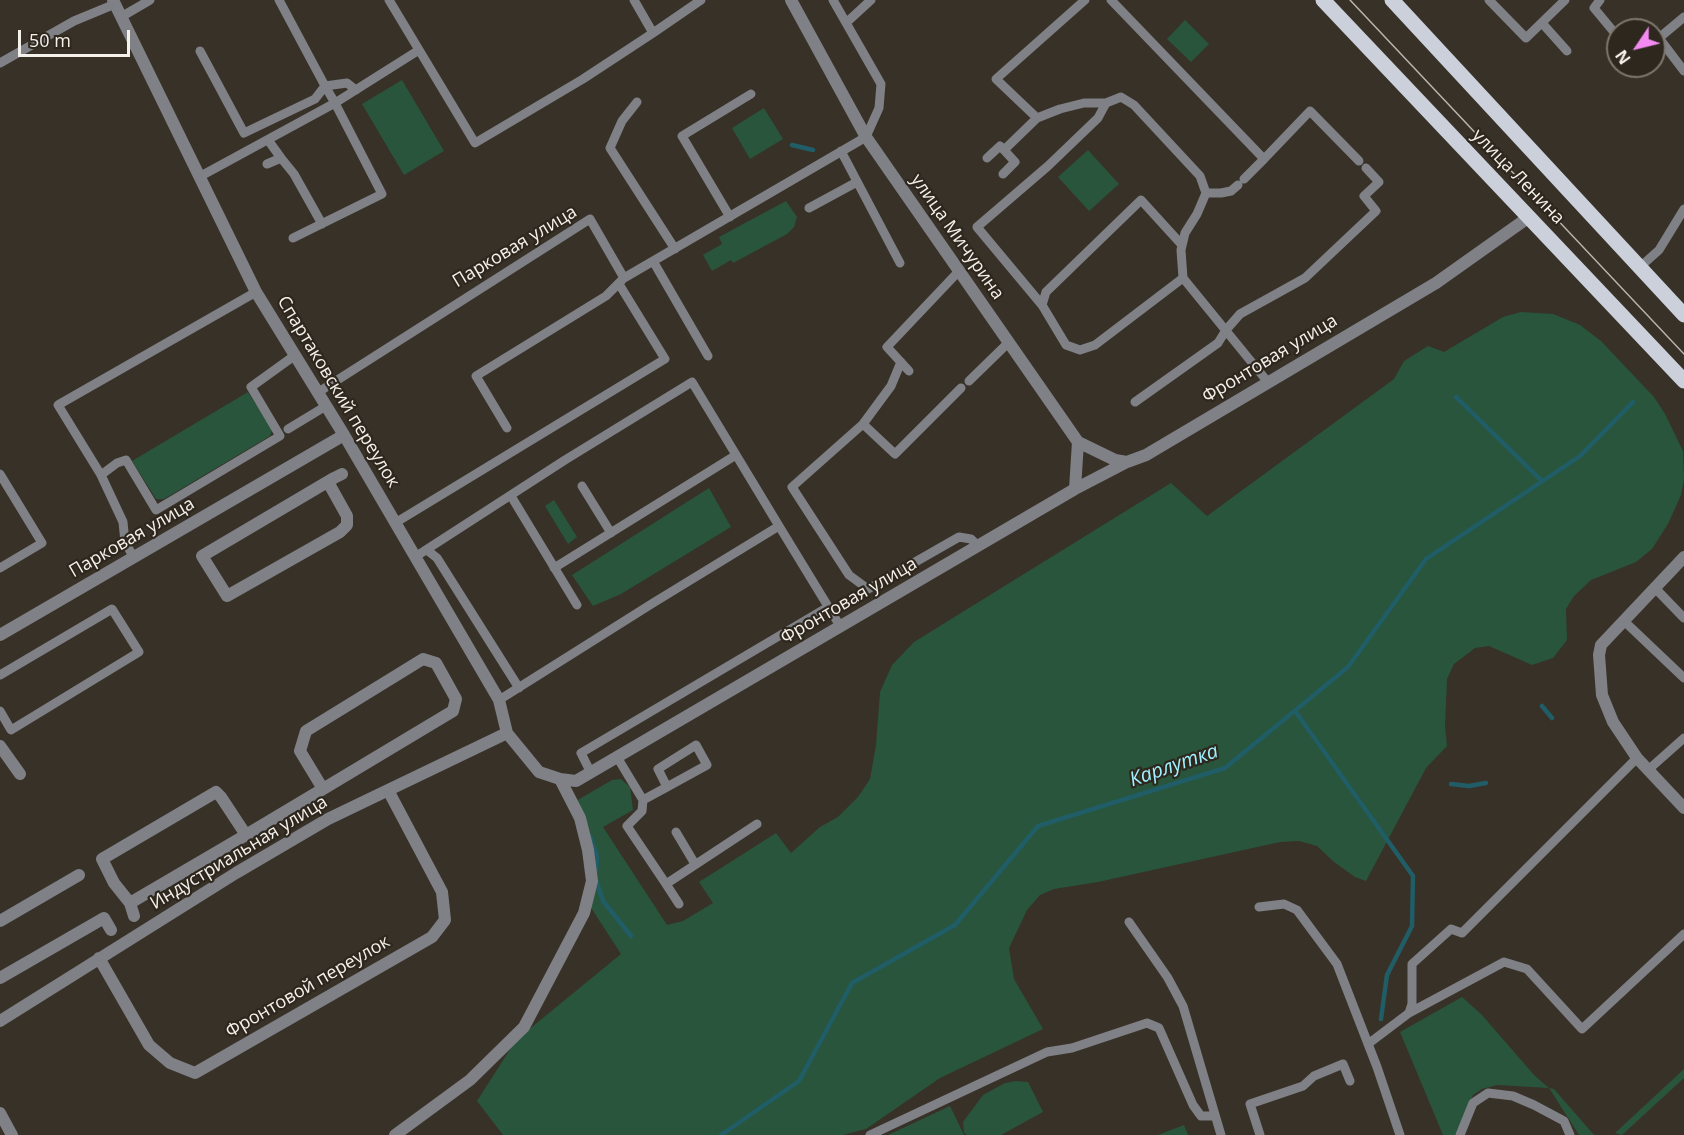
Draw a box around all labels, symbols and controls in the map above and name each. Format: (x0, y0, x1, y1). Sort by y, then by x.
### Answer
scale bar (21, 18, 134, 56)
north arrow (1606, 18, 1666, 78)
text: 50 m (29, 28, 71, 52)
text: N (1610, 46, 1636, 69)
street label: улица Ленина (1467, 125, 1569, 229)
street label: улица Мичурина (906, 170, 1008, 304)
street label: Парковая улица (449, 201, 581, 293)
street label: Спартаковский переулок (272, 292, 404, 492)
street label: Фронтовая улица (1198, 310, 1342, 408)
street label: Парковая улица (65, 493, 199, 583)
street label: Фронтовая улица (777, 553, 921, 649)
water label: Карлутка (1126, 740, 1222, 792)
street label: Индустриальная улица (146, 791, 332, 915)
street label: Фронтовой переулок (222, 931, 394, 1043)

